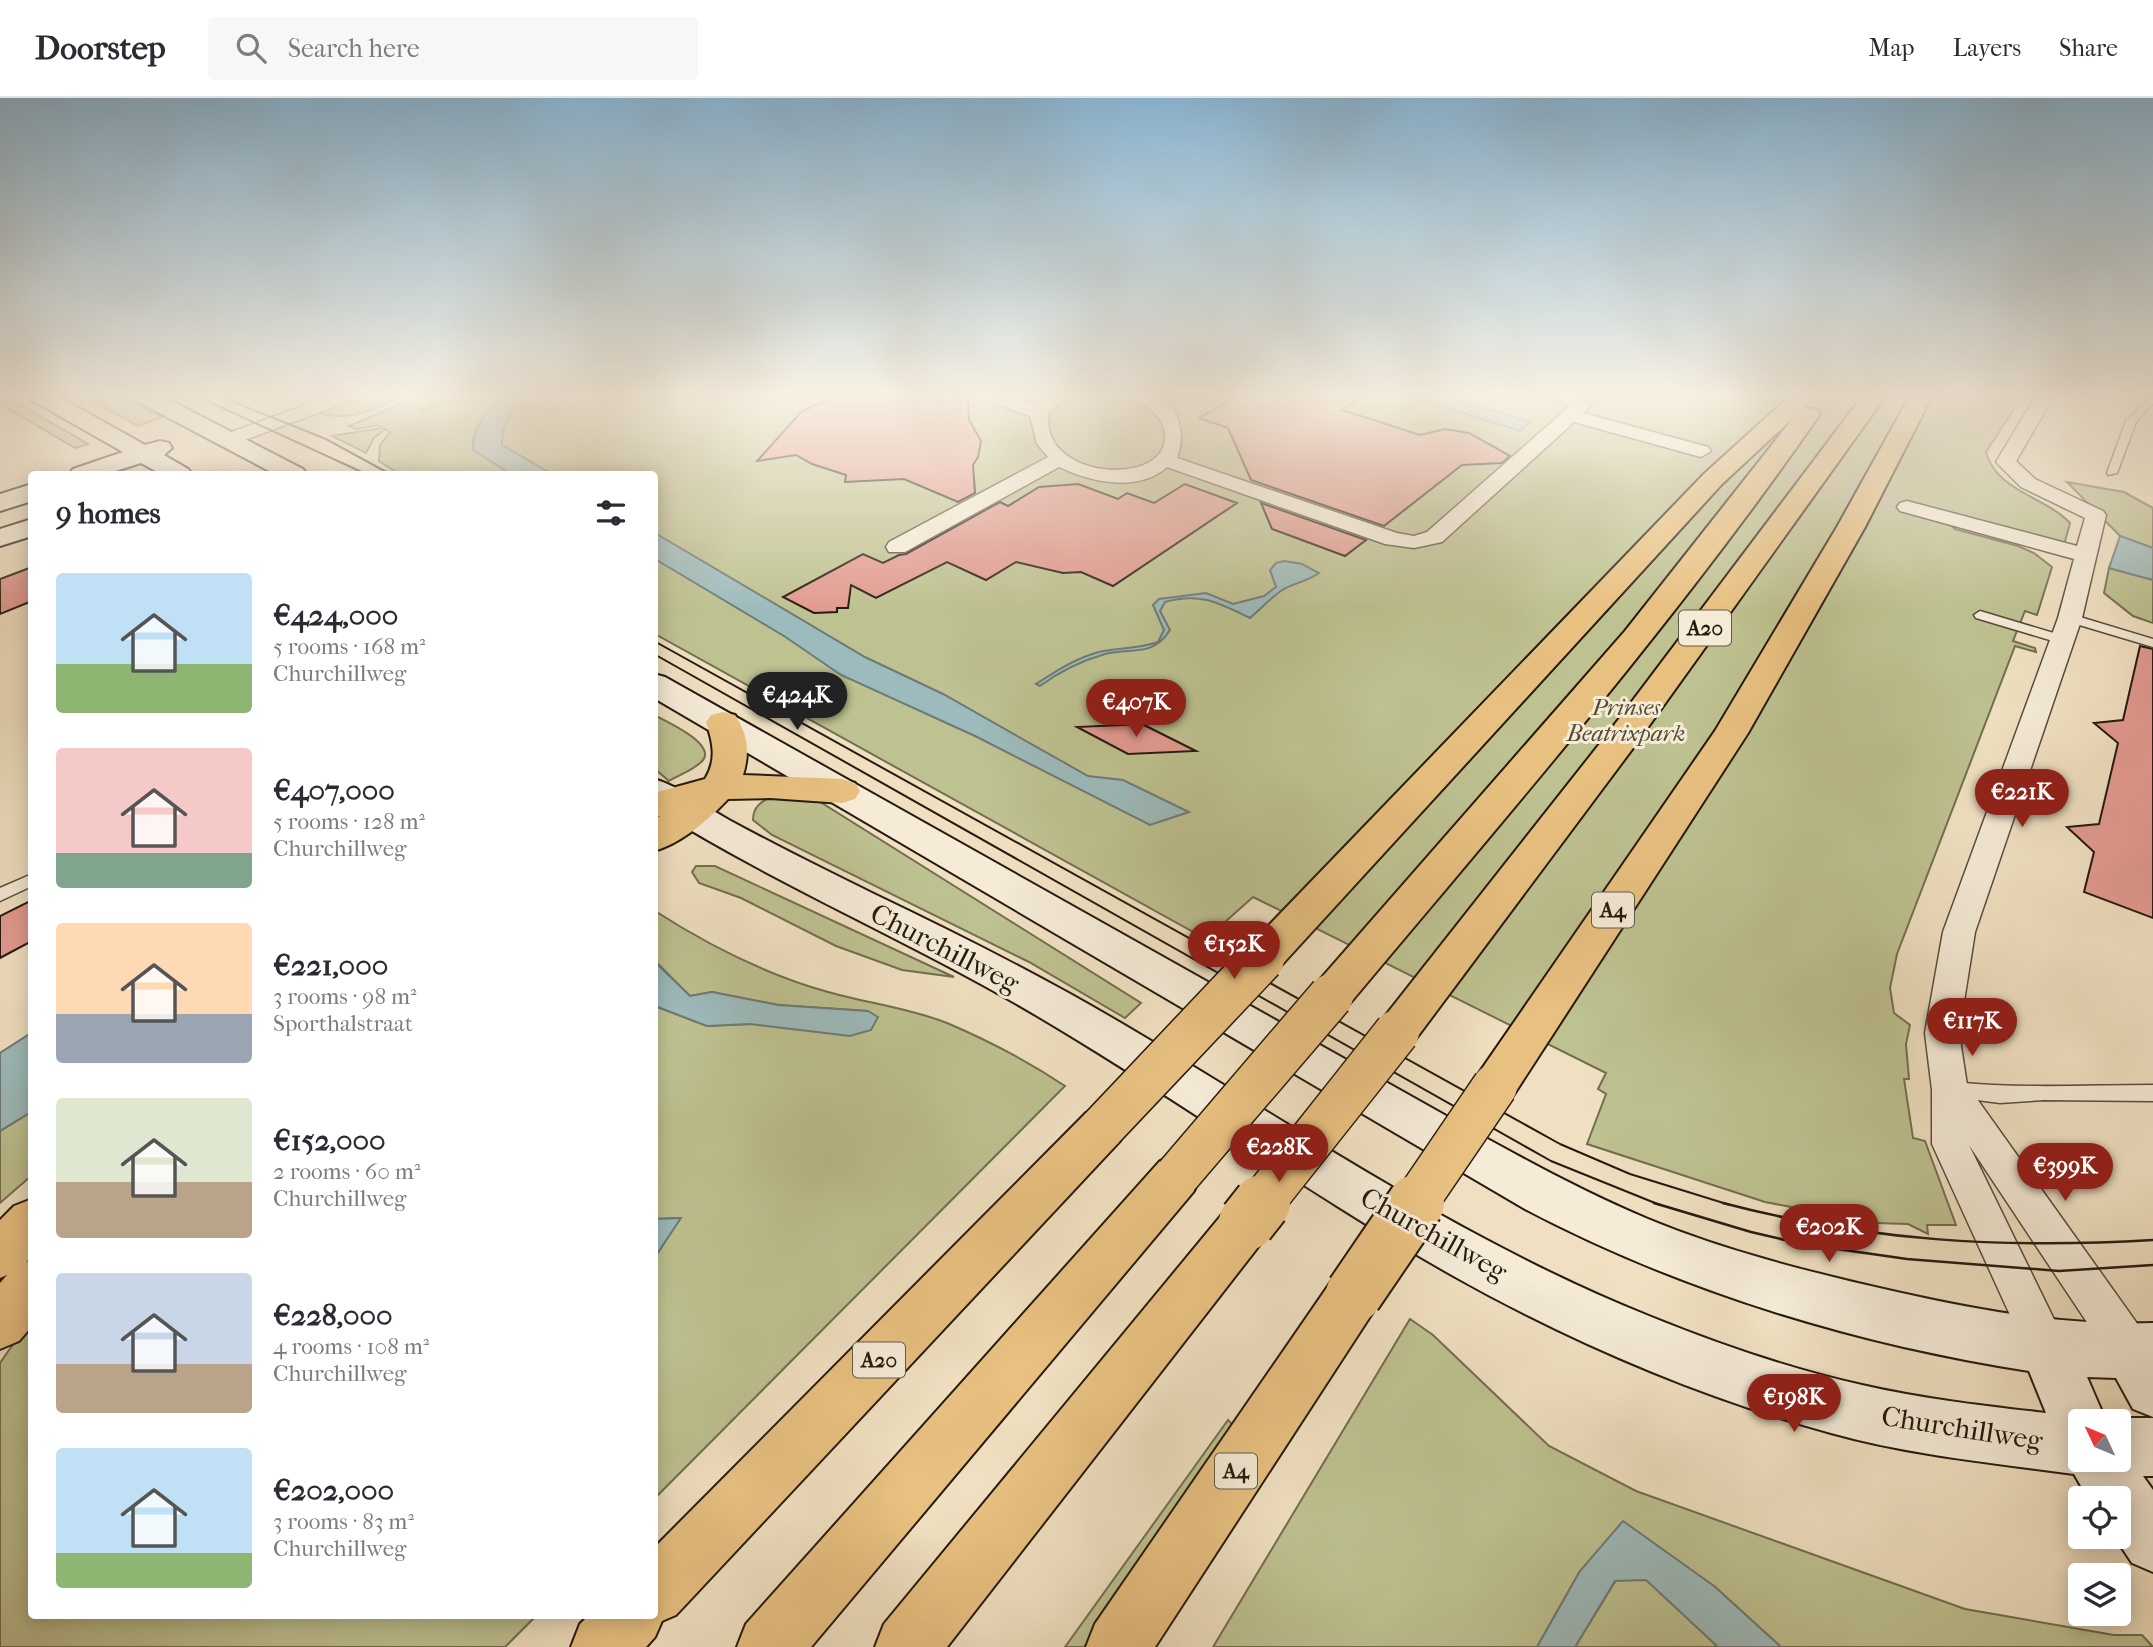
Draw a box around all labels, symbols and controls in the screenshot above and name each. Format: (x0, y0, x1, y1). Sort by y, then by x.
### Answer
search box (208, 17, 698, 80)
text: Doorstep (35, 29, 166, 68)
icon: search (232, 29, 270, 67)
text: Search here (288, 33, 420, 64)
text: Map (1869, 34, 1915, 62)
text: Layers (1953, 34, 2021, 62)
text: Share (2059, 34, 2118, 62)
icon: filters (592, 494, 630, 532)
text: 9 homes (56, 496, 161, 531)
text: €424,000 (273, 598, 398, 633)
icon: home (112, 601, 196, 685)
road number: A20 (1679, 610, 1731, 646)
text: 5 rooms · 168 m² (273, 633, 426, 660)
text: Churchillweg (273, 660, 406, 687)
pin: €424K (748, 672, 846, 732)
pin: €407K (1087, 680, 1185, 739)
text: €424K (762, 681, 832, 708)
text: €407K (1102, 688, 1170, 715)
park label: Prinses Beatrixpark (1565, 694, 1685, 747)
pin: €221K (1973, 770, 2071, 829)
text: €407,000 (273, 773, 395, 808)
icon: home (112, 776, 196, 860)
text: €221K (1991, 778, 2053, 805)
text: 5 rooms · 128 m² (273, 808, 425, 835)
text: Churchillweg (273, 835, 406, 862)
road number: A4 (1592, 892, 1634, 928)
street label: Churchillweg (865, 896, 1026, 1000)
pin: €152K (1185, 922, 1283, 981)
text: €152K (1204, 930, 1264, 957)
text: €221,000 (273, 948, 388, 983)
icon: home (112, 951, 196, 1035)
text: 3 rooms · 98 m² (273, 983, 417, 1010)
pin: €117K (1923, 998, 2021, 1058)
text: €117K (1943, 1007, 2001, 1034)
text: Sporthalstraat (273, 1010, 413, 1037)
text: €152,000 (273, 1123, 386, 1158)
pin: €228K (1230, 1124, 1328, 1184)
icon: home (112, 1126, 196, 1210)
text: €228K (1246, 1133, 1312, 1160)
pin: €399K (2016, 1144, 2114, 1203)
text: €399K (2033, 1152, 2097, 1179)
text: 2 rooms · 60 m² (273, 1158, 420, 1185)
street label: Churchillweg (1355, 1180, 1514, 1288)
text: Churchillweg (273, 1185, 406, 1212)
pin: €202K (1780, 1204, 1878, 1264)
text: €202K (1796, 1213, 1862, 1240)
text: €228,000 (273, 1298, 393, 1333)
icon: home (112, 1301, 196, 1385)
text: 4 rooms · 108 m² (273, 1333, 429, 1360)
road number: A20 (853, 1342, 905, 1378)
text: Churchillweg (273, 1360, 406, 1387)
pin: €198K (1745, 1374, 1843, 1434)
text: €198K (1763, 1383, 1825, 1410)
street label: Churchillweg (1879, 1399, 2046, 1457)
north arrow (2068, 1409, 2132, 1472)
map controls (2068, 1409, 2131, 1626)
road number: A4 (1215, 1454, 1257, 1488)
text: €202,000 (273, 1473, 394, 1508)
icon: home (112, 1476, 196, 1560)
button: locate (2068, 1486, 2131, 1549)
text: 3 rooms · 83 m² (273, 1508, 414, 1535)
text: Churchillweg (273, 1535, 406, 1562)
button: layers (2068, 1563, 2131, 1626)

